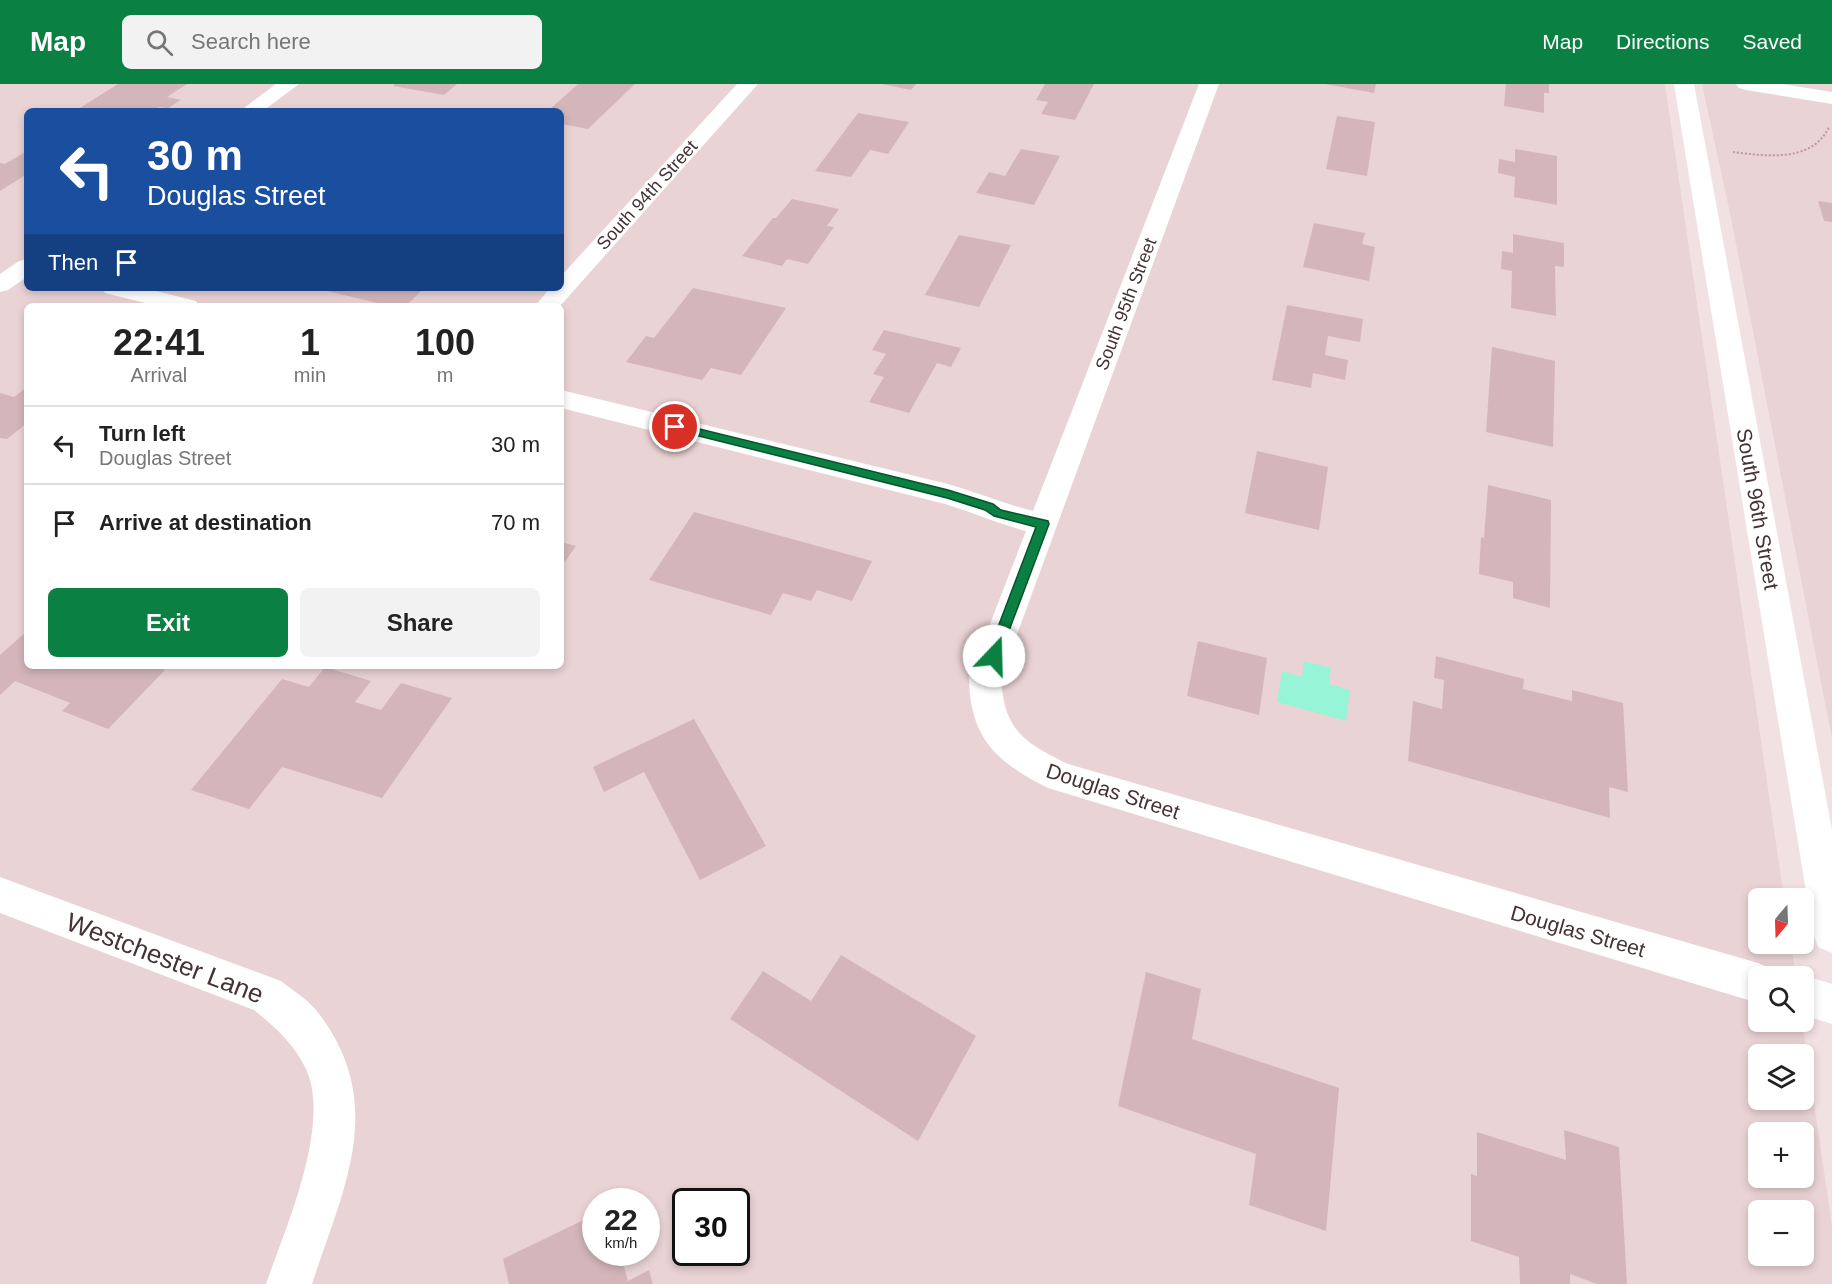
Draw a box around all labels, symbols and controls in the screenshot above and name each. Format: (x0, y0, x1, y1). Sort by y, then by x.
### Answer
search box (122, 15, 542, 69)
text: Map (30, 26, 86, 57)
icon: search (143, 26, 176, 59)
text: Search here (191, 29, 311, 54)
text: Map (1542, 30, 1583, 53)
text: Directions (1616, 30, 1709, 53)
text: Saved (1742, 30, 1802, 53)
icon: left (48, 132, 126, 210)
text: 30 m (147, 132, 243, 179)
street label: South 94th Street (593, 136, 701, 254)
text: Douglas Street (147, 181, 326, 211)
street label: South 95th Street (1092, 235, 1160, 373)
icon: arrive (110, 246, 143, 279)
text: Then (48, 250, 98, 275)
text: 22:41 (113, 322, 205, 363)
text: 1 (300, 322, 320, 363)
text: 100 (415, 322, 475, 363)
text: Arrival (131, 364, 187, 386)
text: min (294, 364, 326, 386)
text: m (437, 364, 453, 386)
pin (649, 401, 700, 452)
icon: arrive (658, 410, 691, 443)
text: Turn left (99, 421, 185, 446)
street label: South 96th Street (1732, 427, 1784, 592)
icon: left (48, 429, 81, 462)
text: 30 m (491, 432, 540, 457)
text: Douglas Street (99, 447, 231, 469)
icon: arrive (48, 507, 81, 540)
text: Arrive at destination (99, 510, 312, 535)
text: 70 m (491, 510, 540, 535)
button: Exit (48, 588, 288, 657)
button: Share (300, 588, 540, 657)
position arrow (962, 624, 1026, 688)
street label: Douglas Street (1043, 759, 1183, 823)
north arrow (1748, 888, 1814, 954)
map controls (1748, 888, 1814, 1266)
street label: Douglas Street (1508, 901, 1648, 961)
street label: Westchester Lane (62, 907, 268, 1009)
button: search (1748, 966, 1814, 1032)
button: layers (1748, 1044, 1814, 1110)
button: + (1748, 1122, 1814, 1188)
speed limit sign: 30 (672, 1188, 750, 1266)
button: − (1748, 1200, 1814, 1266)
text: 22 (604, 1203, 638, 1236)
text: km/h (605, 1234, 637, 1251)

